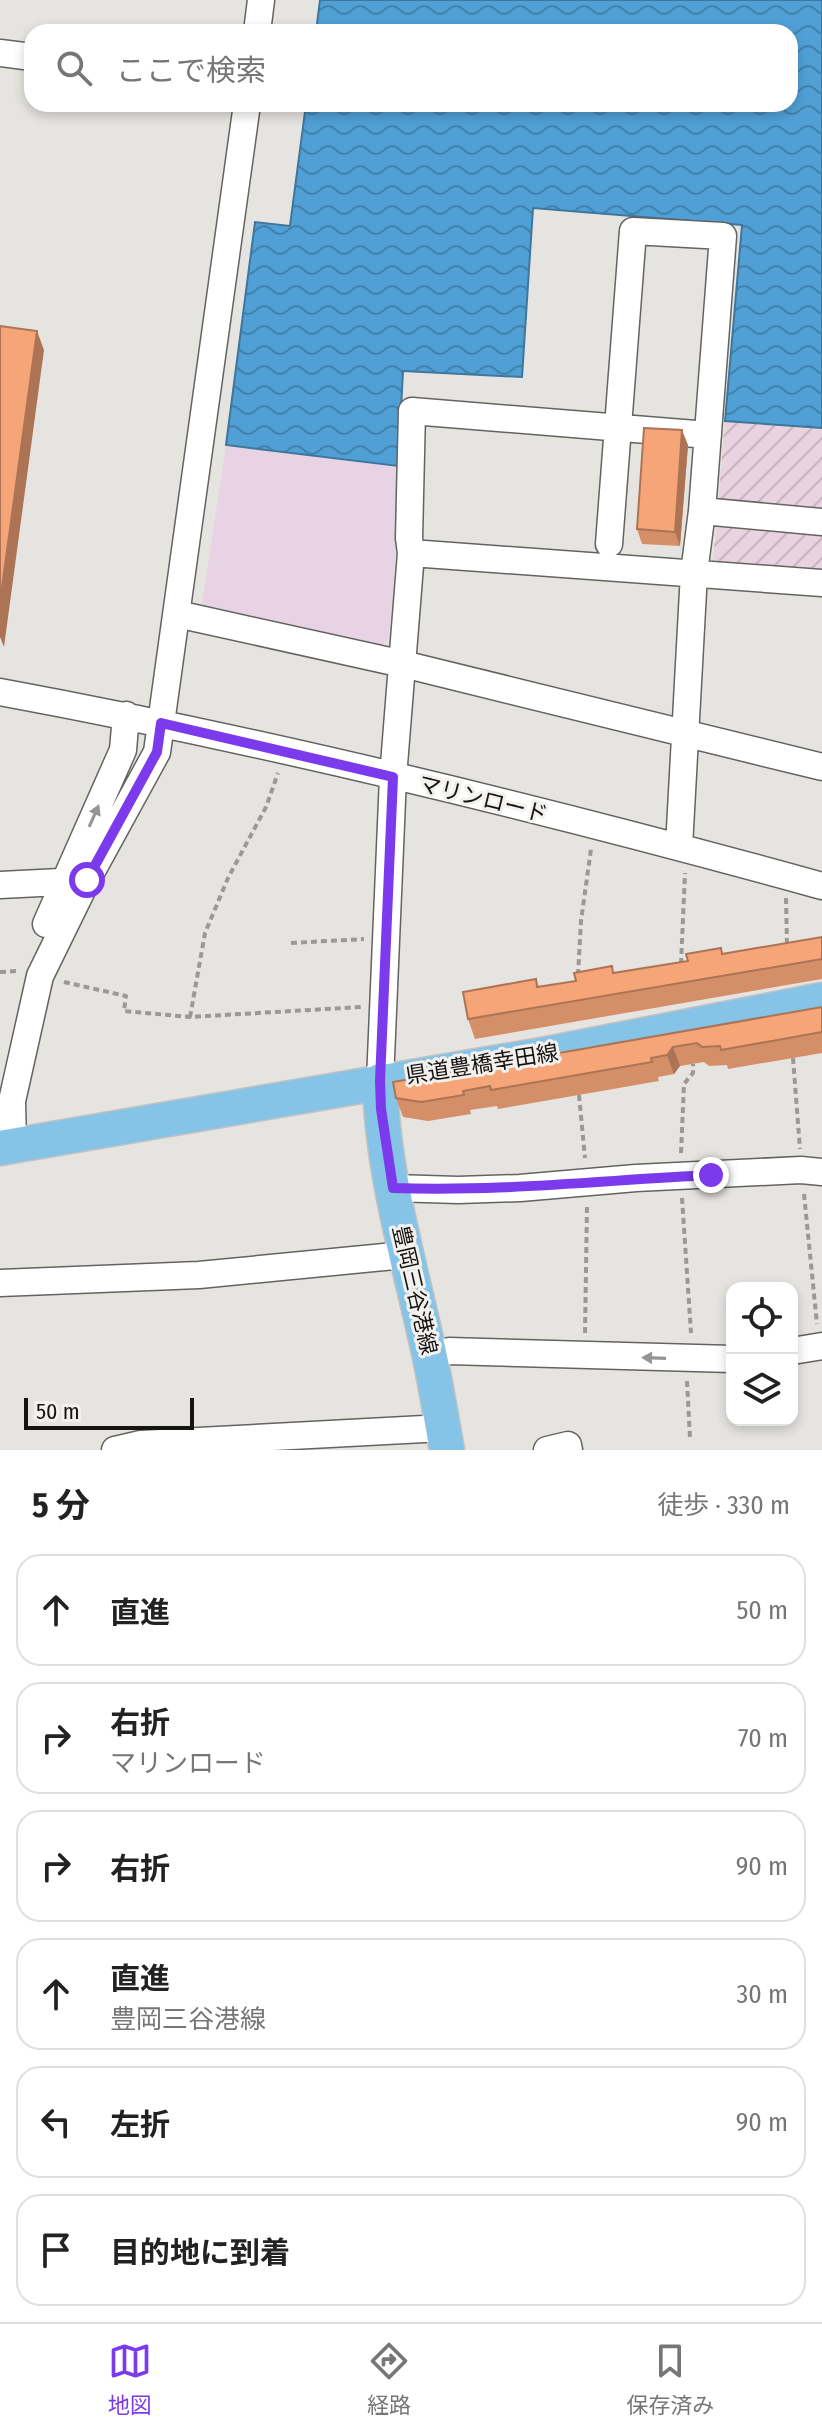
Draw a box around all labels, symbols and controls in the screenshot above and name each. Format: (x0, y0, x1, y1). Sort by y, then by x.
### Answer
search box (24, 24, 798, 112)
icon: search (52, 46, 96, 90)
text: ここで検索 (116, 53, 266, 89)
street label: マリンロード (416, 770, 550, 828)
one-way arrow (88, 804, 101, 828)
route start (69, 862, 105, 898)
street label: 県道豊橋幸田線 (404, 1039, 560, 1089)
route end (693, 1157, 729, 1193)
street label: 豊岡三谷港線 (387, 1223, 443, 1357)
map controls (726, 1282, 798, 1426)
button: locate (726, 1282, 798, 1354)
one-way arrow (641, 1352, 666, 1365)
button: layers (726, 1354, 798, 1426)
scale bar (24, 1394, 194, 1430)
text: 50 m (36, 1398, 80, 1425)
text: 5 分 (32, 1485, 90, 1526)
text: 徒歩 · 330 m (657, 1490, 790, 1521)
icon: ahead (34, 1588, 78, 1632)
text: 直進 (110, 1595, 170, 1631)
text: 50 m (736, 1595, 788, 1626)
text: 右折 (110, 1705, 170, 1741)
icon: right (34, 1716, 78, 1760)
text: 70 m (738, 1723, 788, 1754)
text: マリンロード (110, 1748, 266, 1779)
icon: right (34, 1844, 78, 1888)
text: 右折 (110, 1851, 170, 1887)
text: 90 m (736, 1851, 788, 1882)
text: 直進 (110, 1961, 170, 1997)
icon: ahead (34, 1972, 78, 2016)
text: 30 m (737, 1979, 788, 2010)
text: 豊岡三谷港線 (110, 2004, 266, 2035)
icon: left (34, 2100, 78, 2144)
text: 左折 (110, 2107, 170, 2143)
text: 90 m (736, 2107, 788, 2138)
icon: arrive (34, 2228, 78, 2272)
text: 目的地に到着 (110, 2235, 290, 2271)
tab: 地図 (108, 2339, 152, 2419)
tab: 経路 (367, 2339, 411, 2419)
tab: 保存済み (626, 2339, 714, 2419)

